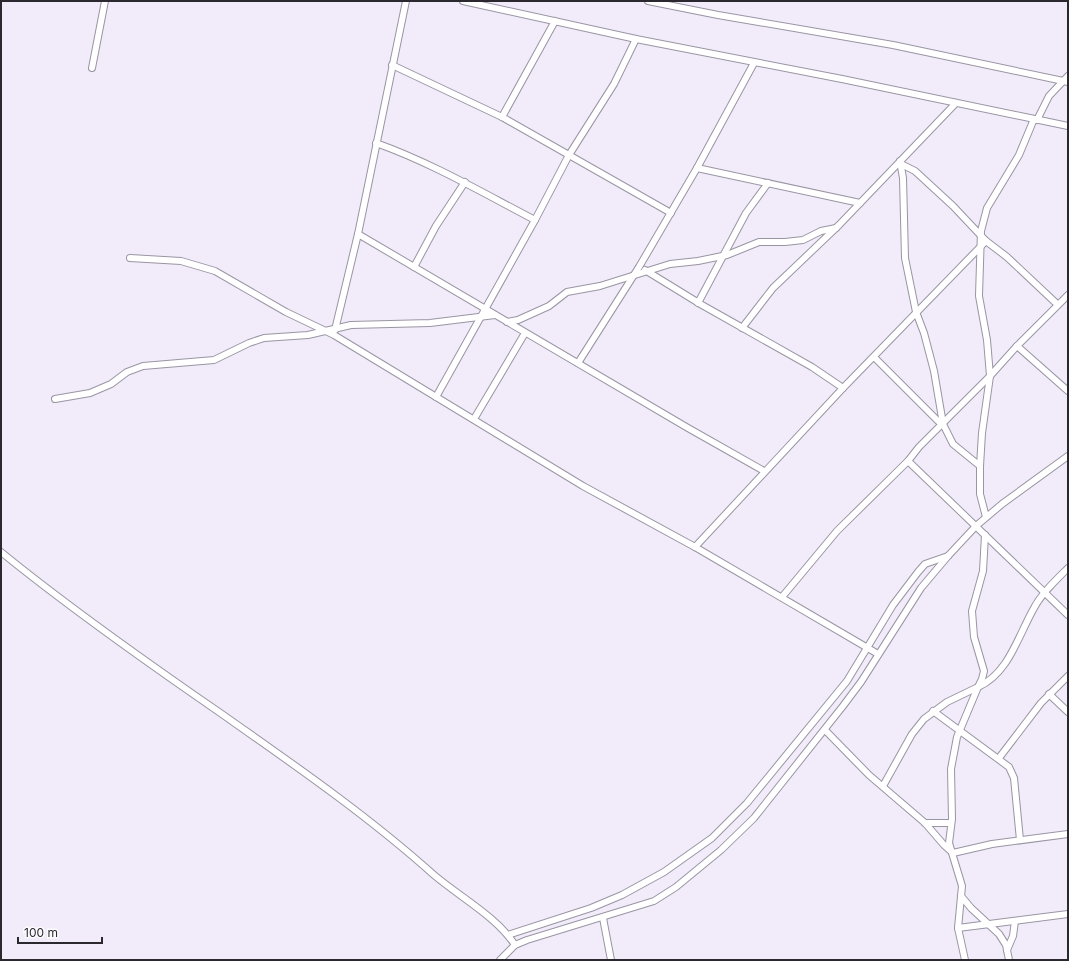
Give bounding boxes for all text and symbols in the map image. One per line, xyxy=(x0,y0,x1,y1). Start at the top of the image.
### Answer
scale bar xyxy=(18,919,102,945)
text: 100 m xyxy=(24,925,58,940)

